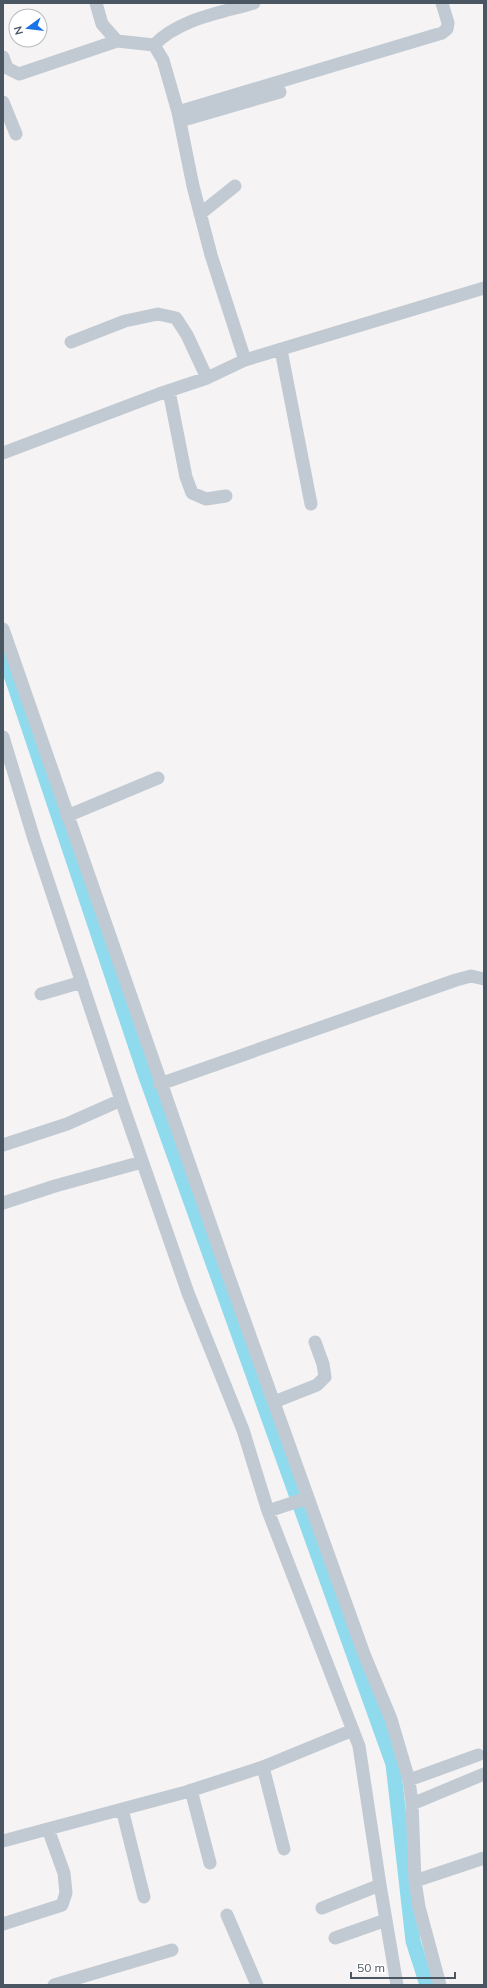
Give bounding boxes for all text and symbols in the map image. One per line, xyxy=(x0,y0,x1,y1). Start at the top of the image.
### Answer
north arrow xyxy=(8,8,48,48)
text: N xyxy=(11,25,26,36)
scale bar xyxy=(351,1954,455,1980)
text: 50 m xyxy=(357,1960,385,1975)

